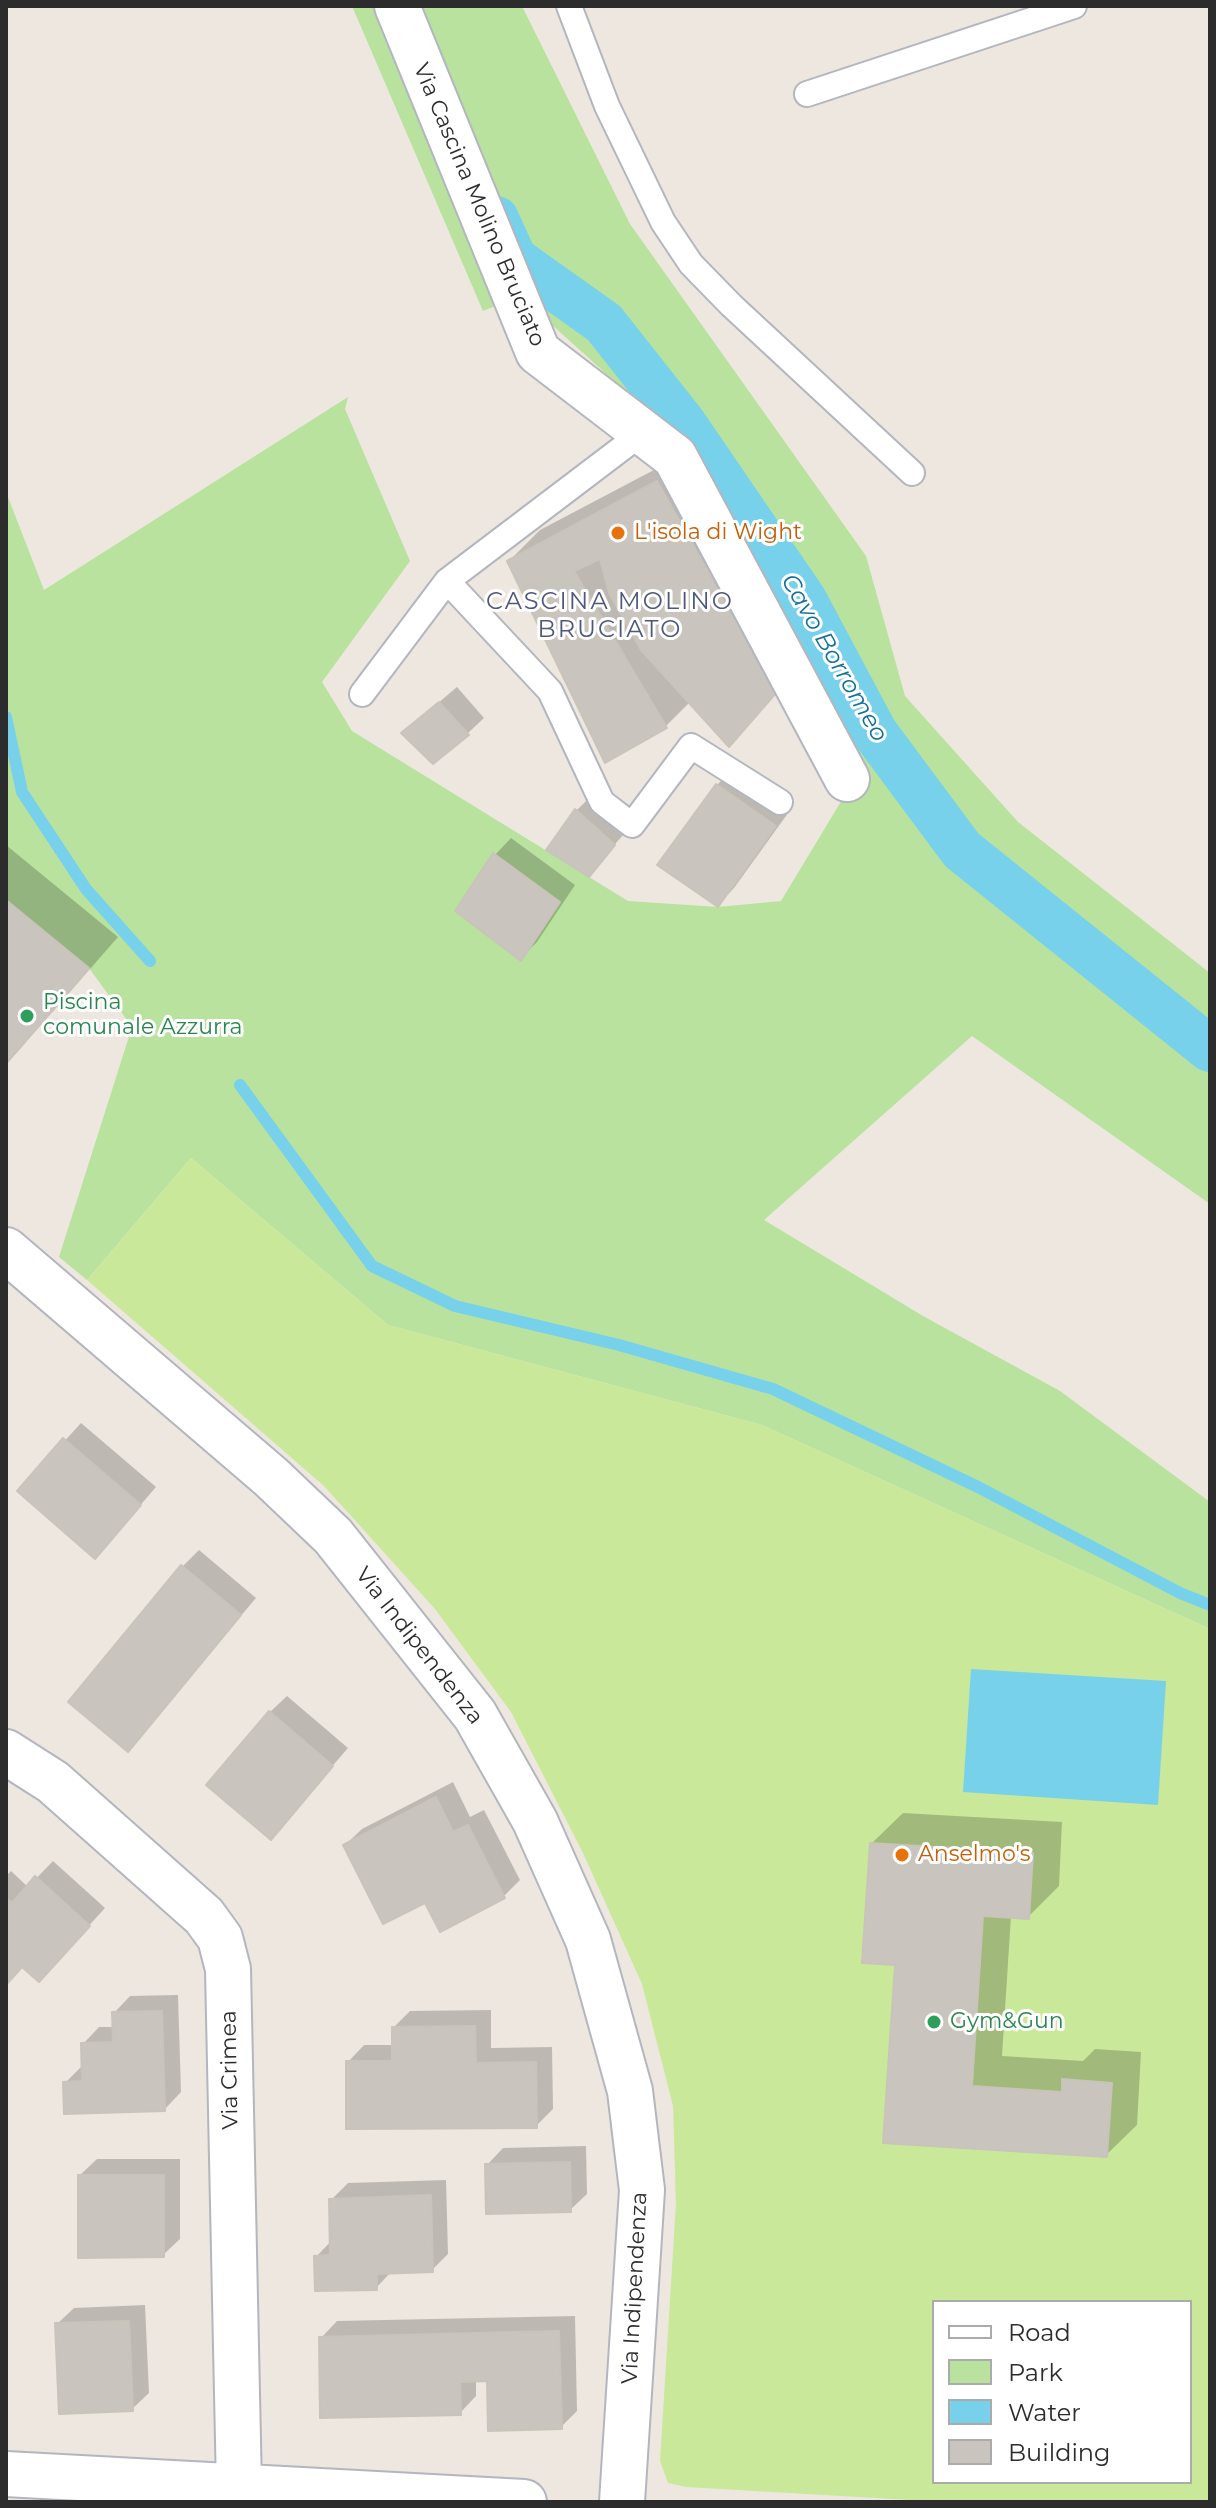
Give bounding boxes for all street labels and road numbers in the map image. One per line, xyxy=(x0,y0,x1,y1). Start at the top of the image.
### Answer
street label: Via Cascina Molino Bruciato xyxy=(407,59,551,351)
street label: Via Indipendenza xyxy=(349,1562,489,1730)
street label: Via Crimea xyxy=(216,2010,244,2130)
street label: Via Indipendenza xyxy=(617,2191,653,2385)

